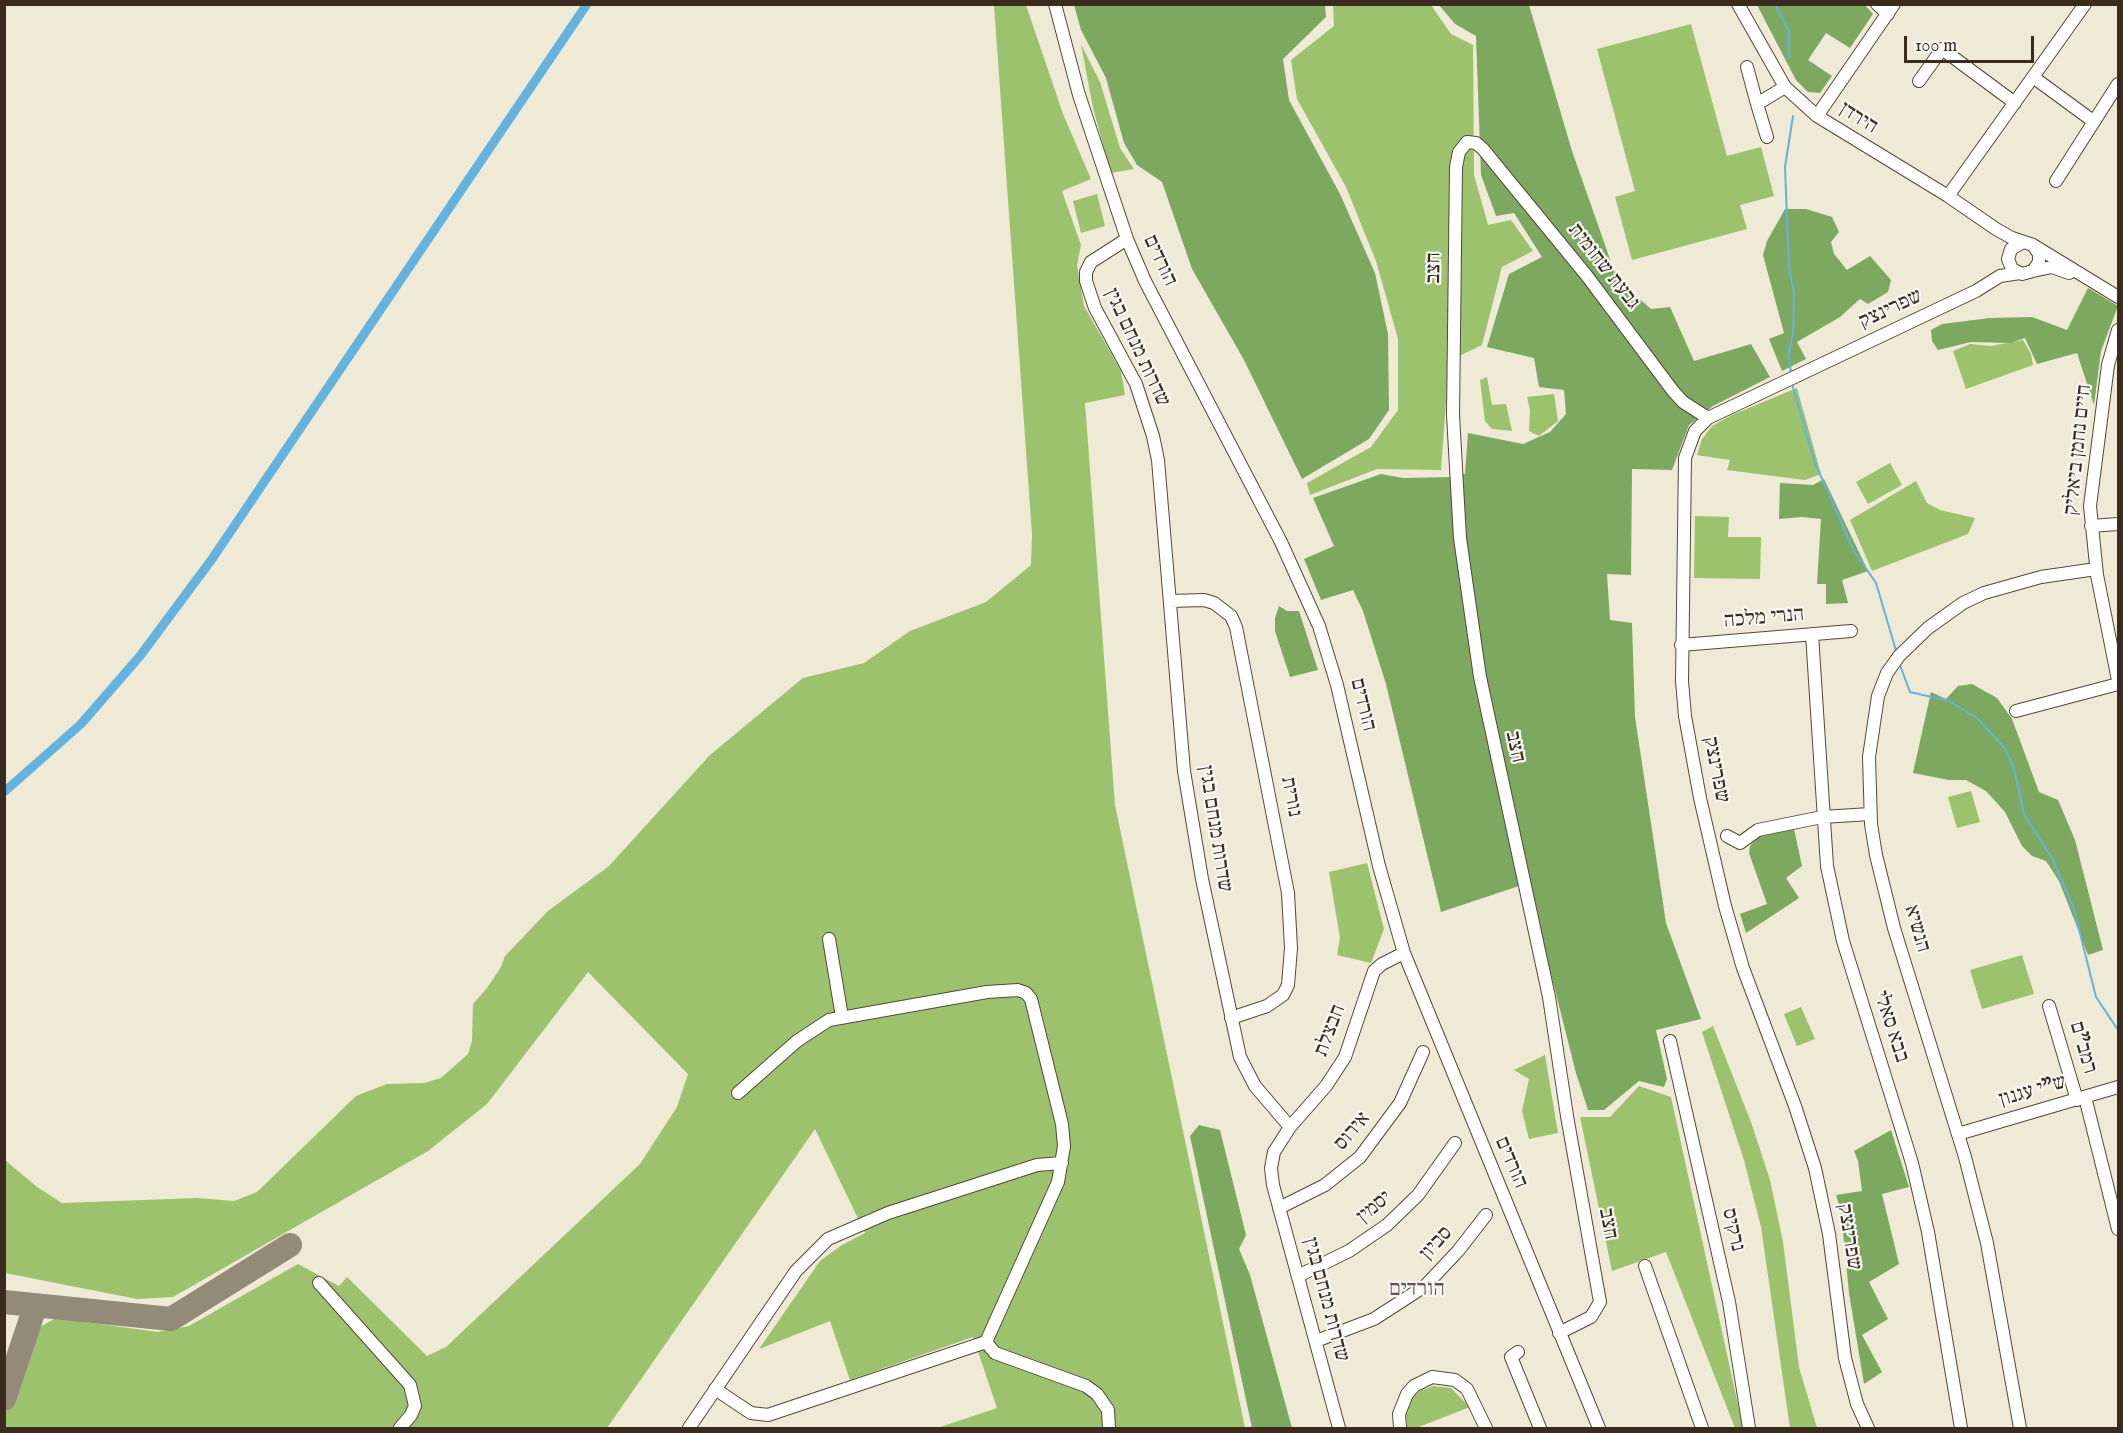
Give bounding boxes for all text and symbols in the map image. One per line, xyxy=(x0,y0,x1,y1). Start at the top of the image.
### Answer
scale bar xyxy=(1907,24,2038,62)
text: 100 m xyxy=(1915,35,1957,58)
street label: הירדן xyxy=(1834,98,1882,140)
street label: גבעת שחומית xyxy=(1562,219,1644,315)
street label: הורדים xyxy=(1136,231,1182,291)
street label: חצב xyxy=(1422,252,1448,284)
street label: שפרינצק xyxy=(1855,284,1927,336)
street label: שדרות מנחם בגין xyxy=(1098,285,1174,411)
street label: חיים נחמן ביאליק xyxy=(2060,383,2098,517)
street label: הנרי מלכה xyxy=(1723,603,1805,635)
street label: הורדים xyxy=(1343,676,1381,734)
street label: חצב xyxy=(1498,729,1530,765)
street label: שפרינצק xyxy=(1696,735,1734,805)
street label: שדרות מנחם בגין xyxy=(1192,764,1236,894)
street label: נורית xyxy=(1274,775,1306,819)
street label: הנשיא xyxy=(1897,903,1935,955)
street label: בבא סאלי xyxy=(1867,988,1913,1066)
street label: חבצלת xyxy=(1310,1002,1352,1060)
street label: רמב"ם xyxy=(2063,1019,2101,1077)
street label: ש"י עגנון xyxy=(1997,1070,2069,1114)
street label: אירוס xyxy=(1329,1108,1377,1156)
street label: הורדים xyxy=(1488,1133,1532,1193)
street label: יסמין xyxy=(1352,1186,1398,1230)
street label: שפרינצק xyxy=(1830,1202,1866,1272)
street label: חצב xyxy=(1592,1206,1622,1242)
street label: נרקיס xyxy=(1715,1206,1749,1254)
street label: סביון xyxy=(1415,1222,1459,1266)
street label: שדרות מנחם בגין xyxy=(1296,1235,1354,1365)
district label: הורדים xyxy=(1389,1277,1445,1303)

